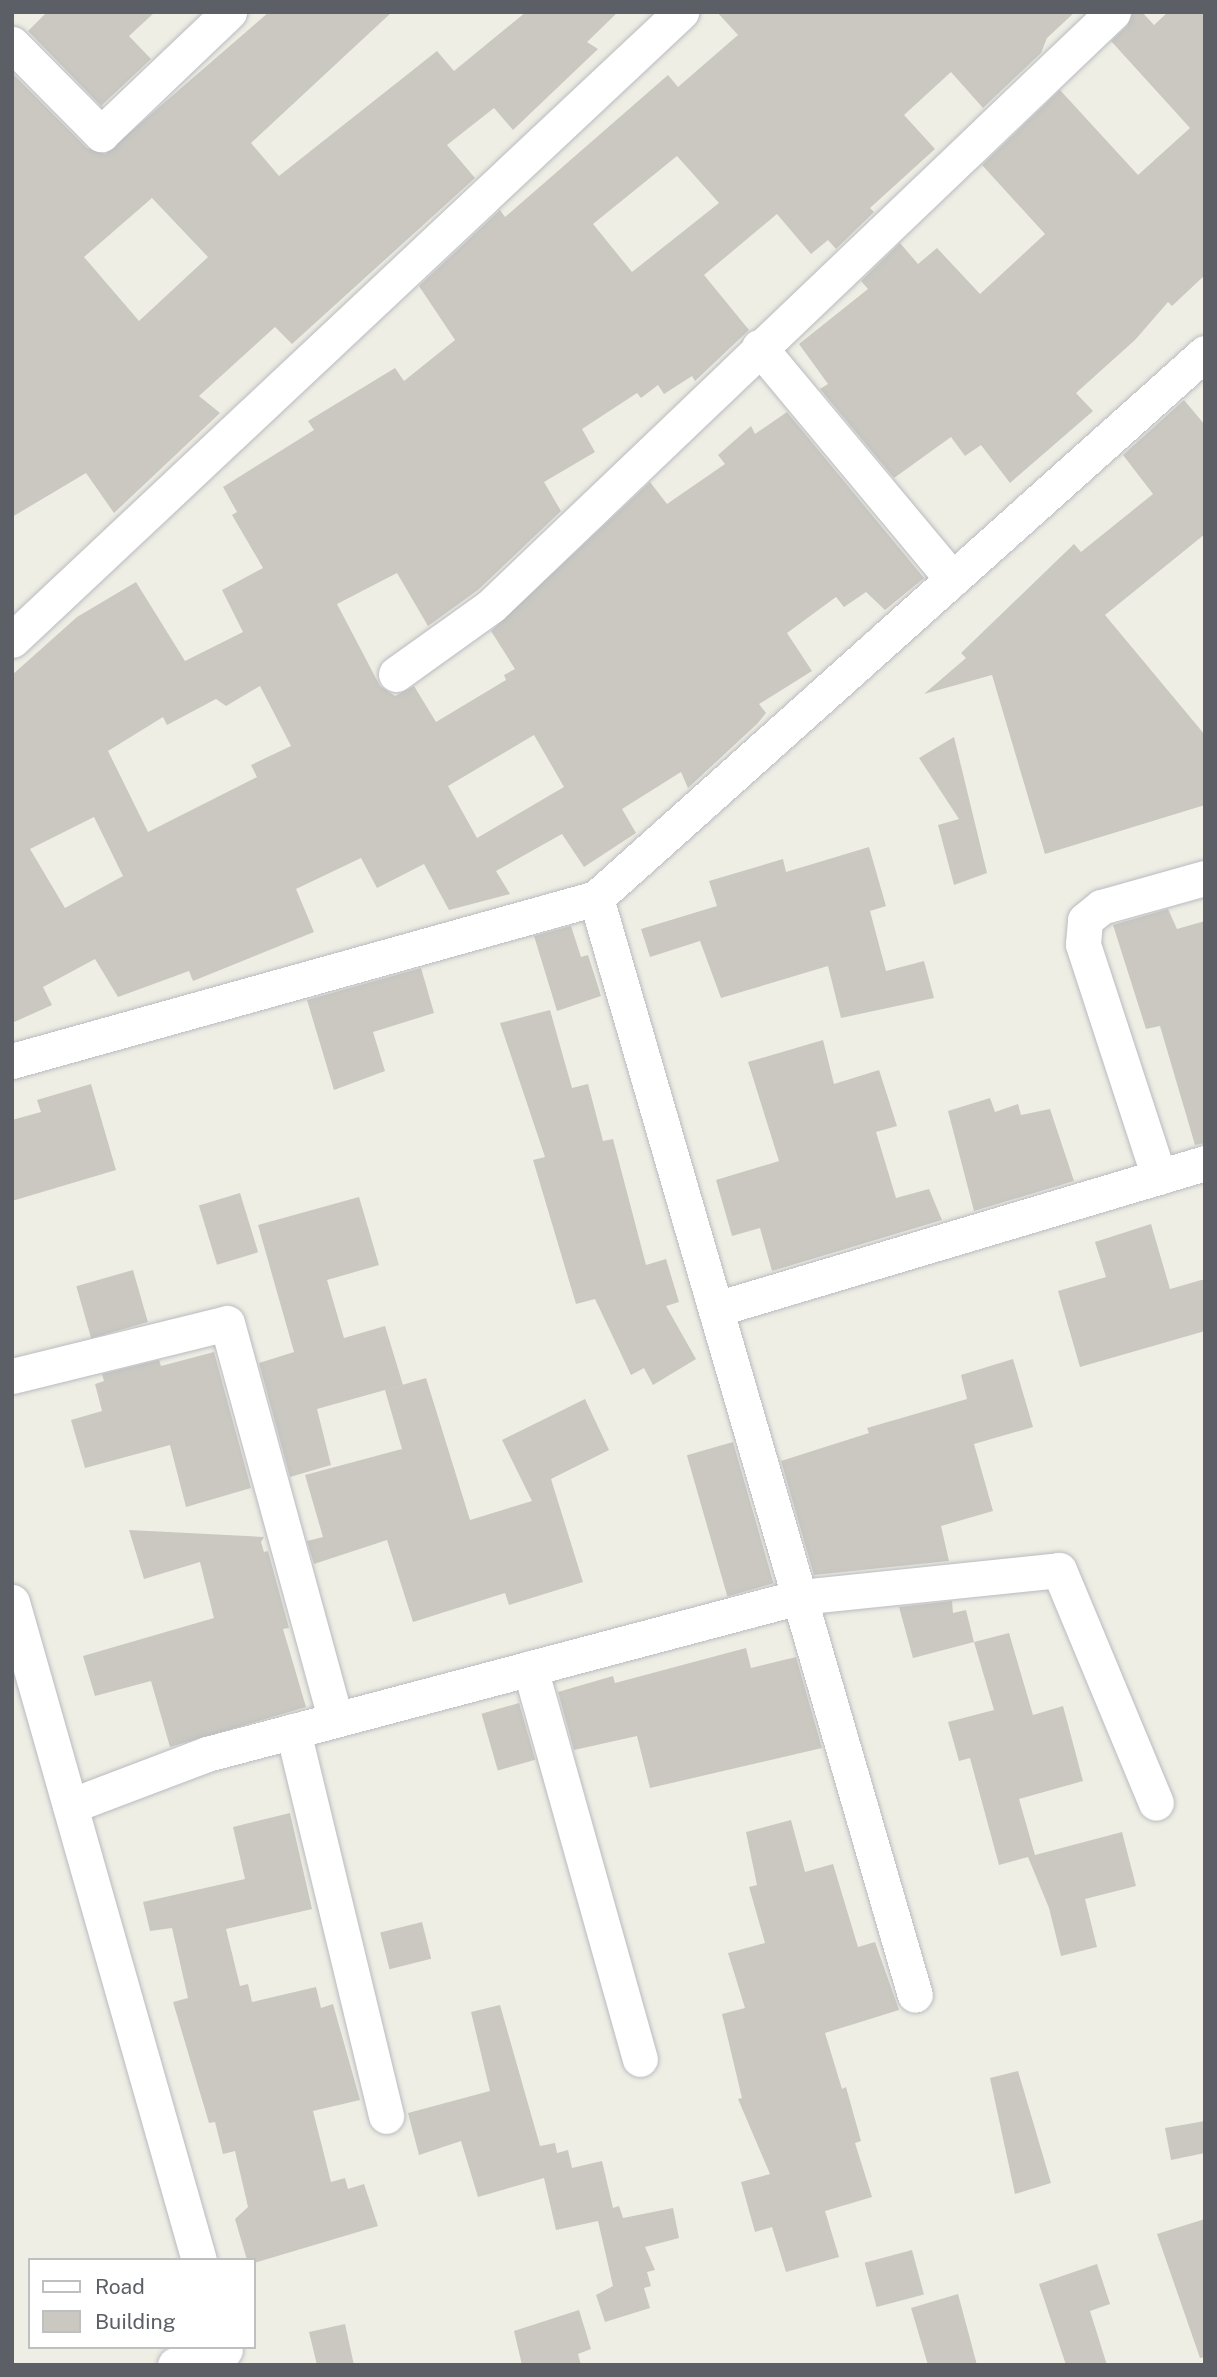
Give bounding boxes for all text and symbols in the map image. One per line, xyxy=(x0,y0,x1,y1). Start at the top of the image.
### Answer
legend xyxy=(28,2258,256,2349)
text: Road xyxy=(95,2274,145,2299)
text: Building xyxy=(95,2309,176,2334)

